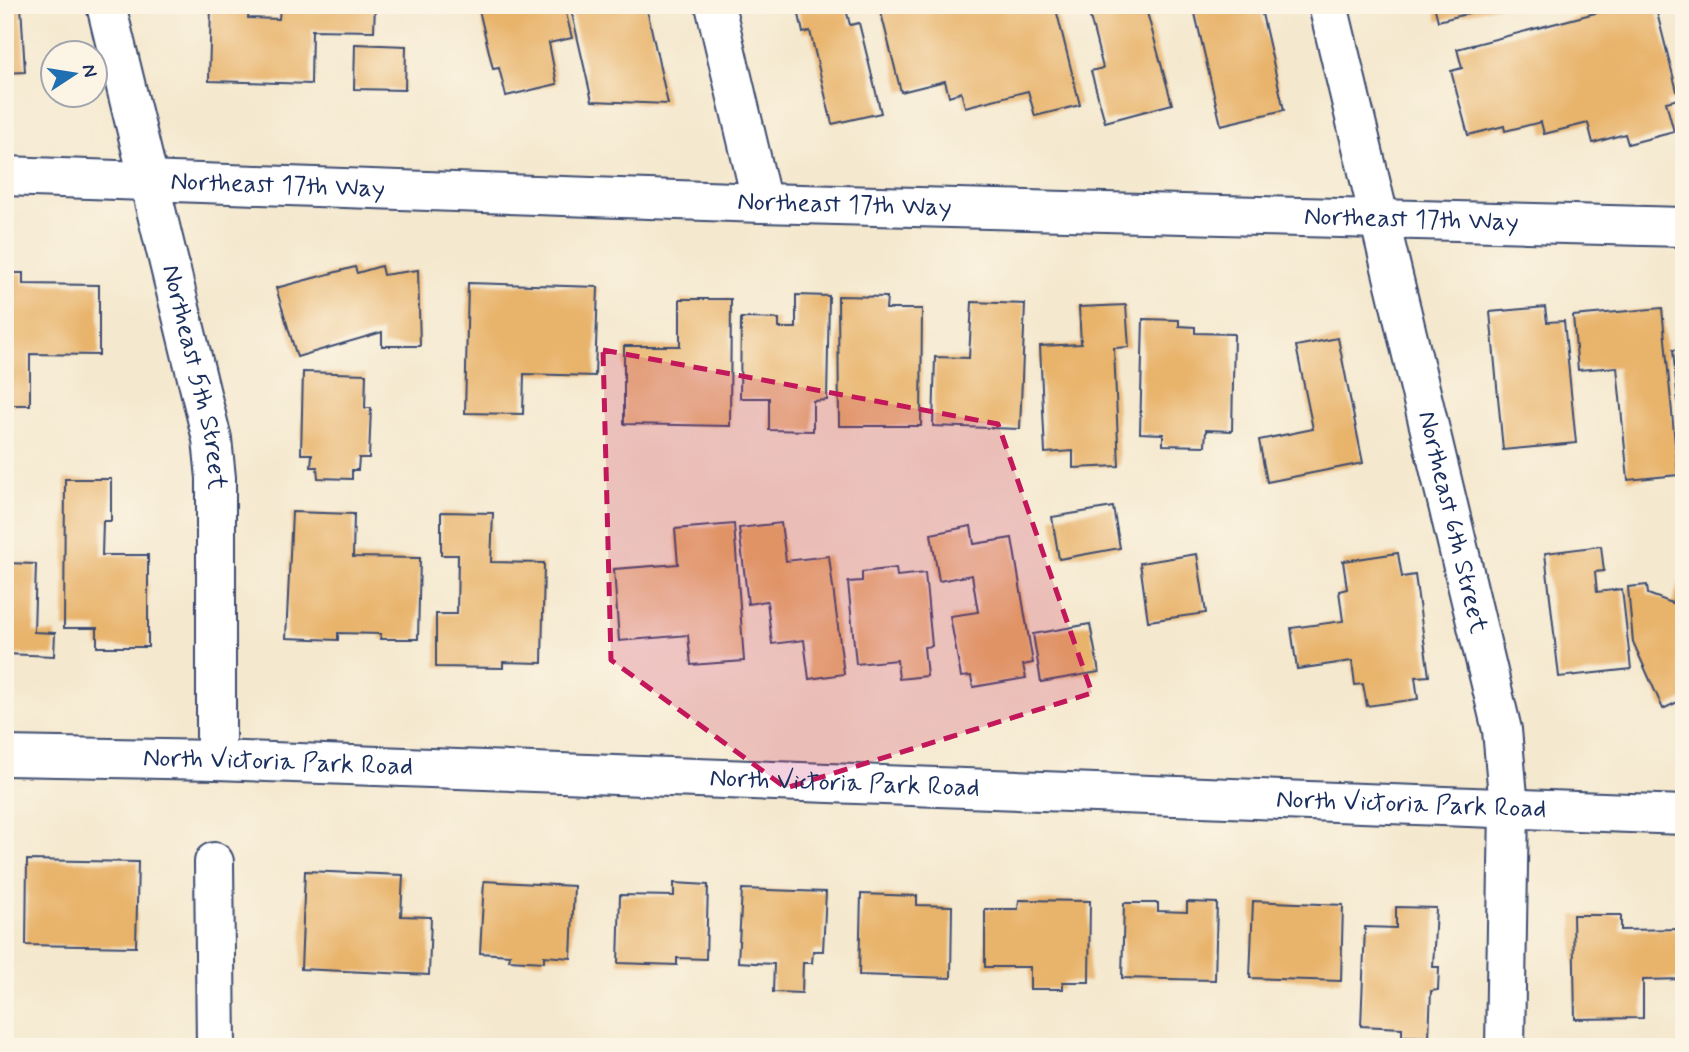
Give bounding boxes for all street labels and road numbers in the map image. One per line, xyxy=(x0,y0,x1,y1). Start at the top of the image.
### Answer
street label: Northeast 17th Way xyxy=(170,165,386,207)
street label: Northeast 17th Way xyxy=(737,185,952,225)
street label: Northeast 17th Way xyxy=(1304,200,1519,240)
street label: Northeast 5th Street xyxy=(153,261,233,490)
street label: Northeast 6th Street xyxy=(1409,408,1495,637)
street label: North Victoria Park Road xyxy=(142,742,414,784)
street label: North Victoria Park Road xyxy=(709,761,980,806)
street label: North Victoria Park Road xyxy=(1275,783,1547,827)

